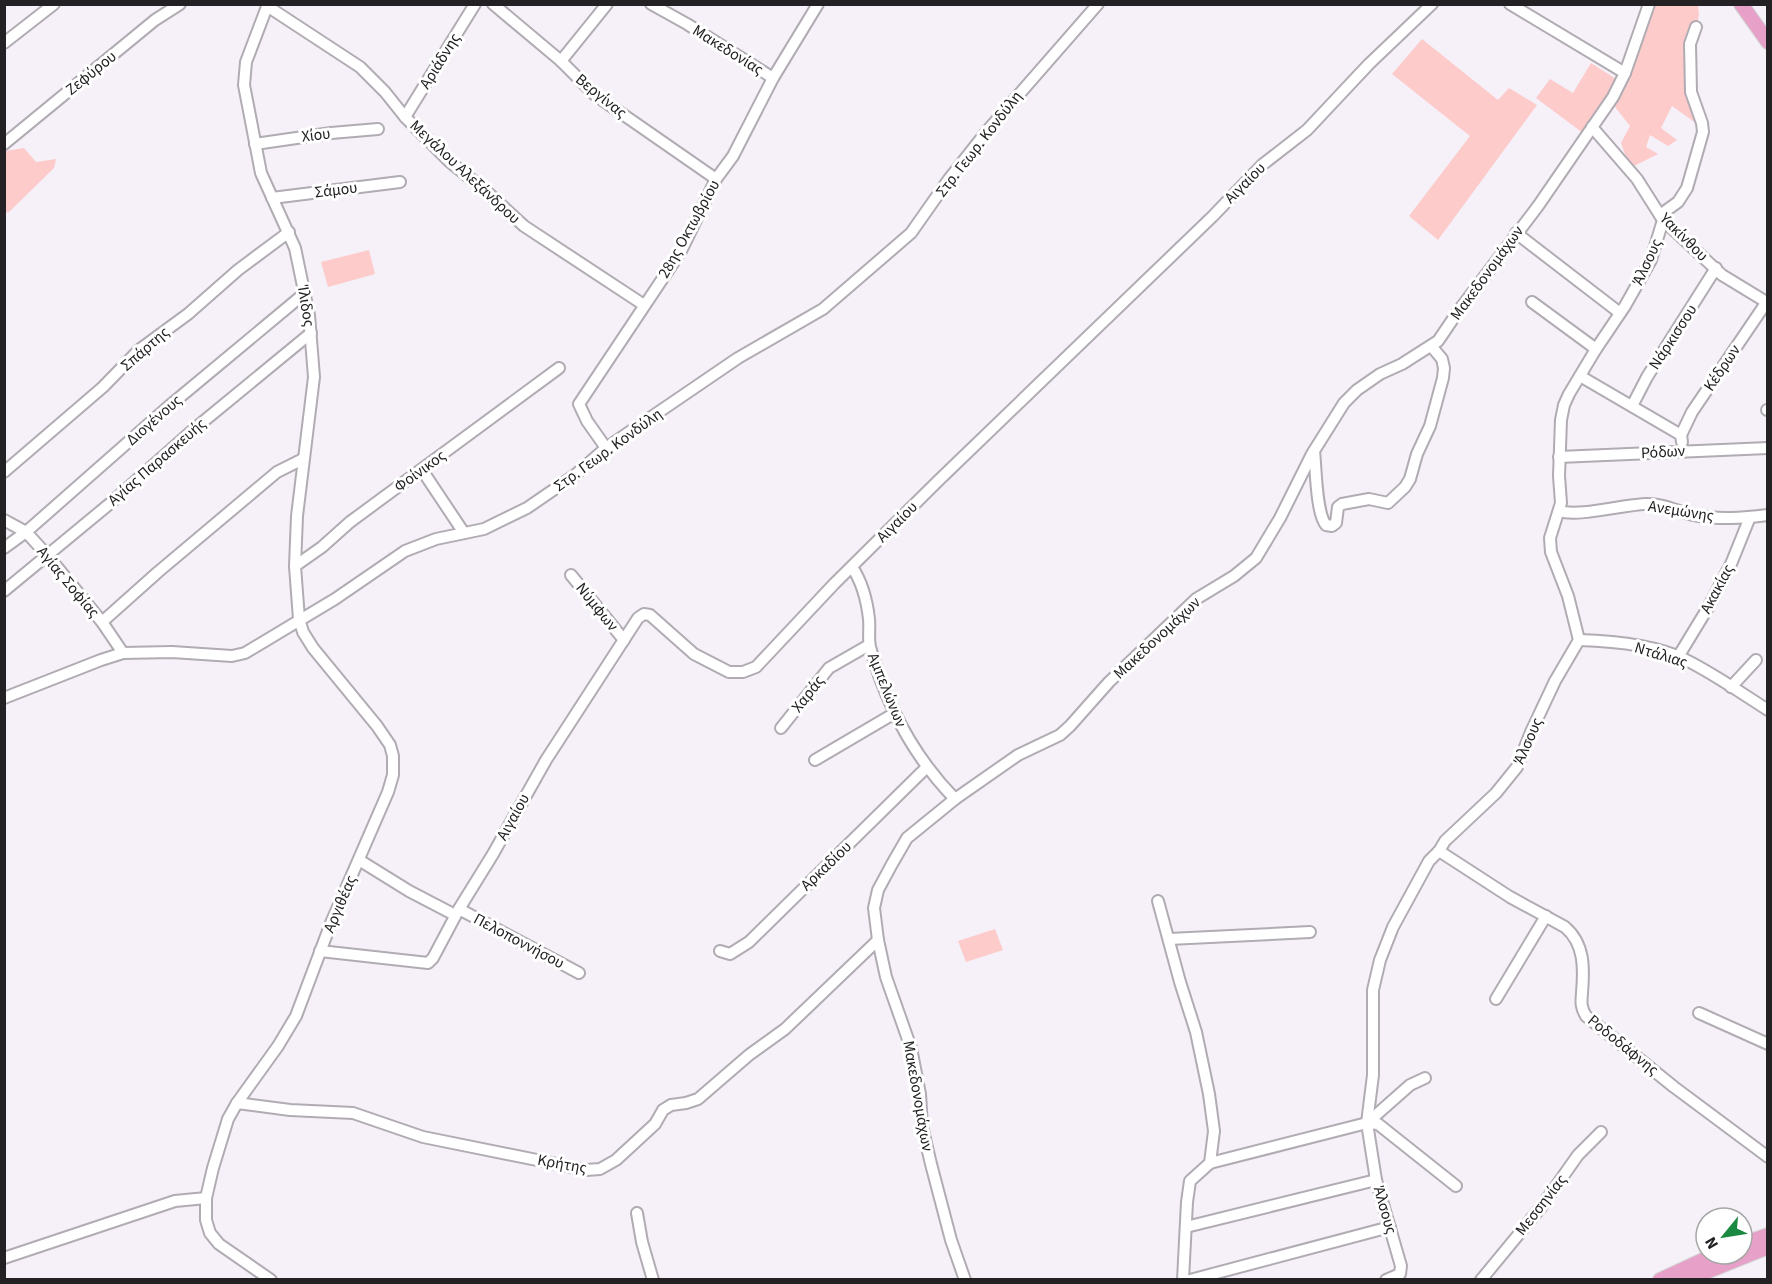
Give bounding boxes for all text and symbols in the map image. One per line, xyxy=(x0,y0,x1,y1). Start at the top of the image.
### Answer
street label: Μακεδονίας xyxy=(688,20,768,81)
street label: Αριάδνης xyxy=(414,29,466,93)
street label: Ζεφύρου xyxy=(61,46,121,100)
street label: Βεργίνας xyxy=(571,68,631,124)
street label: Στρ. Γεωρ. Κονδύλη xyxy=(931,86,1027,202)
street label: Μεγάλου Αλεξάνδρου xyxy=(405,115,525,229)
street label: Χίου xyxy=(300,122,332,148)
street label: Αιγαίου xyxy=(1219,157,1271,209)
street label: Σάμου xyxy=(313,176,359,204)
street label: 28ης Οκτωβρίου xyxy=(653,176,725,282)
street label: Υακίνθου xyxy=(1654,207,1713,266)
street label: Μακεδονομάχων xyxy=(1445,221,1529,325)
street label: Άλσους xyxy=(1627,235,1667,289)
street label: Ίλιδος xyxy=(292,283,320,328)
street label: Νάρκισσου xyxy=(1644,300,1702,374)
street label: Σπάρτης xyxy=(116,322,174,376)
street label: Κέδρων xyxy=(1698,340,1746,396)
street label: Διογένους xyxy=(121,389,187,450)
street label: Στρ. Γεωρ. Κονδύλη xyxy=(549,403,667,497)
street label: Αγίας Παρασκευής xyxy=(103,413,211,511)
street label: Ρόδων xyxy=(1640,440,1686,464)
street label: Φοίνικος xyxy=(390,445,450,497)
street label: Ανεμώνης xyxy=(1647,495,1715,527)
street label: Αιγαίου xyxy=(871,496,923,548)
street label: Αγίας Σοφίας xyxy=(32,542,105,623)
street label: Ακακίας xyxy=(1695,560,1739,618)
street label: Νύμφων xyxy=(571,578,624,636)
street label: Μακεδονομάχων xyxy=(1109,591,1206,684)
street label: Ντάλιας xyxy=(1632,637,1690,673)
street label: Αμπελώνων xyxy=(862,649,912,731)
street label: Χαράς xyxy=(786,671,830,717)
street label: Άλσους xyxy=(1508,714,1548,768)
street label: Αιγαίου xyxy=(491,790,535,844)
street label: Αρκαδίου xyxy=(796,836,856,896)
street label: Αργιθέας xyxy=(318,872,362,936)
street label: Πελοποννήσου xyxy=(470,908,568,974)
street label: Ροδοδάφνης xyxy=(1583,1010,1663,1081)
street label: Μακεδονομάχων xyxy=(897,1039,939,1153)
street label: Κρήτης xyxy=(536,1149,588,1179)
street label: Μεσσηνίας xyxy=(1510,1170,1572,1240)
street label: Άλσους xyxy=(1368,1183,1402,1237)
north arrow xyxy=(1694,1206,1754,1266)
text: N xyxy=(1700,1233,1724,1253)

